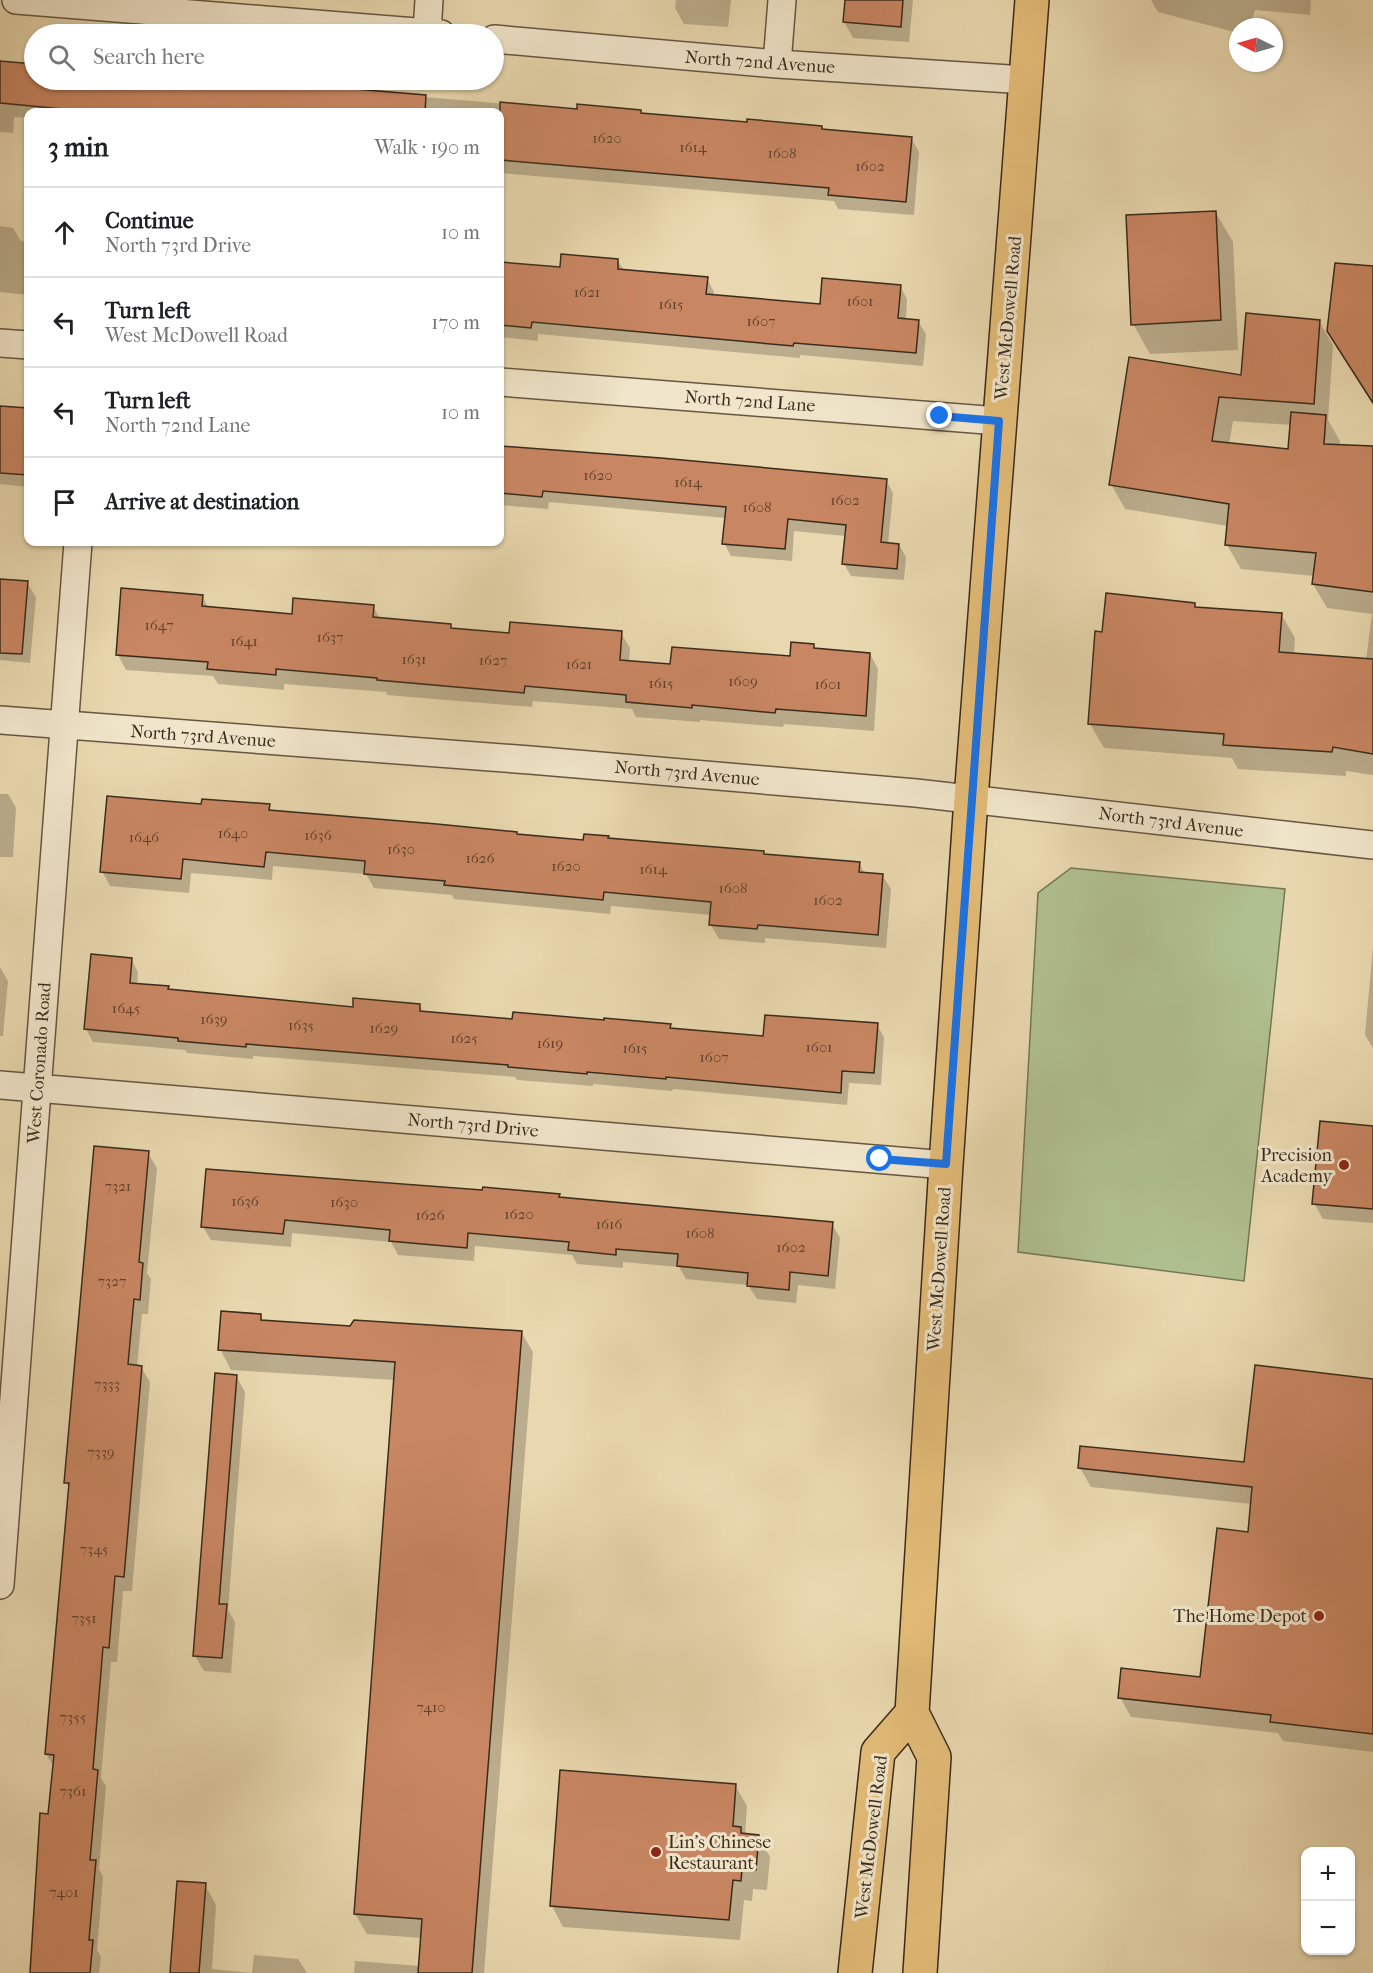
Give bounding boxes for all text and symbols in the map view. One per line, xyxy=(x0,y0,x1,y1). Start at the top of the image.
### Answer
north arrow xyxy=(1229,18,1283,72)
search box xyxy=(24,24,504,90)
icon: search xyxy=(45,41,78,74)
text: Search here xyxy=(93,44,205,70)
street label: North 72nd Avenue xyxy=(684,47,836,78)
house number: 1620 xyxy=(592,129,622,147)
text: 3 min xyxy=(48,132,109,163)
text: Walk · 190 m xyxy=(374,136,480,159)
house number: 1614 xyxy=(679,138,708,156)
house number: 1608 xyxy=(767,144,797,162)
house number: 1602 xyxy=(855,157,885,175)
text: Continue xyxy=(105,208,194,234)
icon: ahead xyxy=(48,216,81,249)
text: 10 m xyxy=(441,221,480,244)
text: North 73rd Drive xyxy=(105,234,251,257)
street label: West McDowell Road xyxy=(991,235,1026,402)
house number: 1621 xyxy=(574,283,600,301)
house number: 1601 xyxy=(847,292,873,310)
house number: 1615 xyxy=(658,295,684,313)
text: Turn left xyxy=(105,298,191,324)
icon: left xyxy=(48,306,81,339)
text: 170 m xyxy=(431,311,480,334)
house number: 1607 xyxy=(747,312,775,330)
text: West McDowell Road xyxy=(105,324,288,347)
street label: North 72nd Lane xyxy=(684,386,816,417)
text: Turn left xyxy=(105,388,191,414)
icon: left xyxy=(48,396,81,429)
text: 10 m xyxy=(441,401,480,424)
route end xyxy=(926,402,952,428)
text: North 72nd Lane xyxy=(105,414,250,437)
house number: 1620 xyxy=(583,466,613,484)
house number: 1614 xyxy=(674,473,703,491)
icon: arrive xyxy=(48,486,81,519)
text: Arrive at destination xyxy=(105,489,299,515)
house number: 1602 xyxy=(830,491,860,509)
house number: 1608 xyxy=(742,498,772,516)
house number: 1647 xyxy=(144,616,174,634)
house number: 1637 xyxy=(317,628,343,646)
house number: 1641 xyxy=(230,632,258,650)
house number: 1631 xyxy=(402,650,426,668)
house number: 1627 xyxy=(479,651,507,669)
house number: 1621 xyxy=(566,655,592,673)
house number: 1609 xyxy=(728,672,758,690)
house number: 1615 xyxy=(648,674,674,692)
house number: 1601 xyxy=(815,675,841,693)
street label: North 73rd Avenue xyxy=(130,721,276,752)
street label: North 73rd Avenue xyxy=(613,757,761,790)
street label: North 73rd Avenue xyxy=(1097,803,1245,842)
house number: 1640 xyxy=(218,824,248,842)
house number: 1636 xyxy=(304,826,333,844)
house number: 1646 xyxy=(129,828,160,846)
house number: 1630 xyxy=(387,840,415,858)
house number: 1626 xyxy=(465,849,495,867)
house number: 1620 xyxy=(551,857,581,875)
house number: 1614 xyxy=(639,860,668,878)
house number: 1608 xyxy=(718,879,748,897)
house number: 1602 xyxy=(813,891,843,909)
street label: West Coronado Road xyxy=(23,981,56,1145)
house number: 1645 xyxy=(112,999,140,1017)
house number: 1639 xyxy=(200,1010,228,1028)
house number: 1635 xyxy=(288,1016,314,1034)
house number: 1629 xyxy=(370,1019,399,1037)
house number: 1625 xyxy=(450,1029,478,1047)
house number: 1619 xyxy=(537,1034,563,1052)
house number: 1601 xyxy=(806,1038,832,1056)
house number: 1615 xyxy=(622,1039,648,1057)
house number: 1607 xyxy=(700,1048,728,1066)
street label: North 73rd Drive xyxy=(406,1109,540,1142)
route start xyxy=(866,1145,892,1171)
place label: Precision Academy xyxy=(1260,1145,1333,1187)
marker: Precision Academy xyxy=(1337,1158,1351,1172)
house number: 7321 xyxy=(105,1177,131,1195)
street label: West McDowell Road xyxy=(923,1186,956,1353)
house number: 1636 xyxy=(231,1192,260,1210)
house number: 1630 xyxy=(330,1193,358,1211)
house number: 1620 xyxy=(504,1205,534,1223)
house number: 1626 xyxy=(415,1206,445,1224)
house number: 1616 xyxy=(596,1215,623,1233)
house number: 1608 xyxy=(685,1224,715,1242)
house number: 1602 xyxy=(776,1238,806,1256)
house number: 7327 xyxy=(98,1272,126,1290)
house number: 7333 xyxy=(94,1375,120,1393)
house number: 7339 xyxy=(87,1443,115,1461)
house number: 7345 xyxy=(80,1540,108,1558)
place label: The Home Depot xyxy=(1173,1606,1308,1627)
house number: 7351 xyxy=(71,1609,97,1627)
marker: The Home Depot xyxy=(1312,1609,1326,1623)
house number: 7410 xyxy=(416,1698,446,1716)
house number: 7355 xyxy=(60,1708,86,1726)
street label: West McDowell Road xyxy=(851,1754,892,1921)
house number: 7361 xyxy=(60,1782,86,1800)
place label: Lin's Chinese Restaurant xyxy=(668,1832,771,1874)
marker: Lin's Chinese Restaurant xyxy=(649,1845,663,1859)
map controls xyxy=(1301,1847,1355,1955)
button: + xyxy=(1301,1847,1355,1901)
house number: 7401 xyxy=(49,1883,79,1901)
button: − xyxy=(1301,1901,1355,1955)

